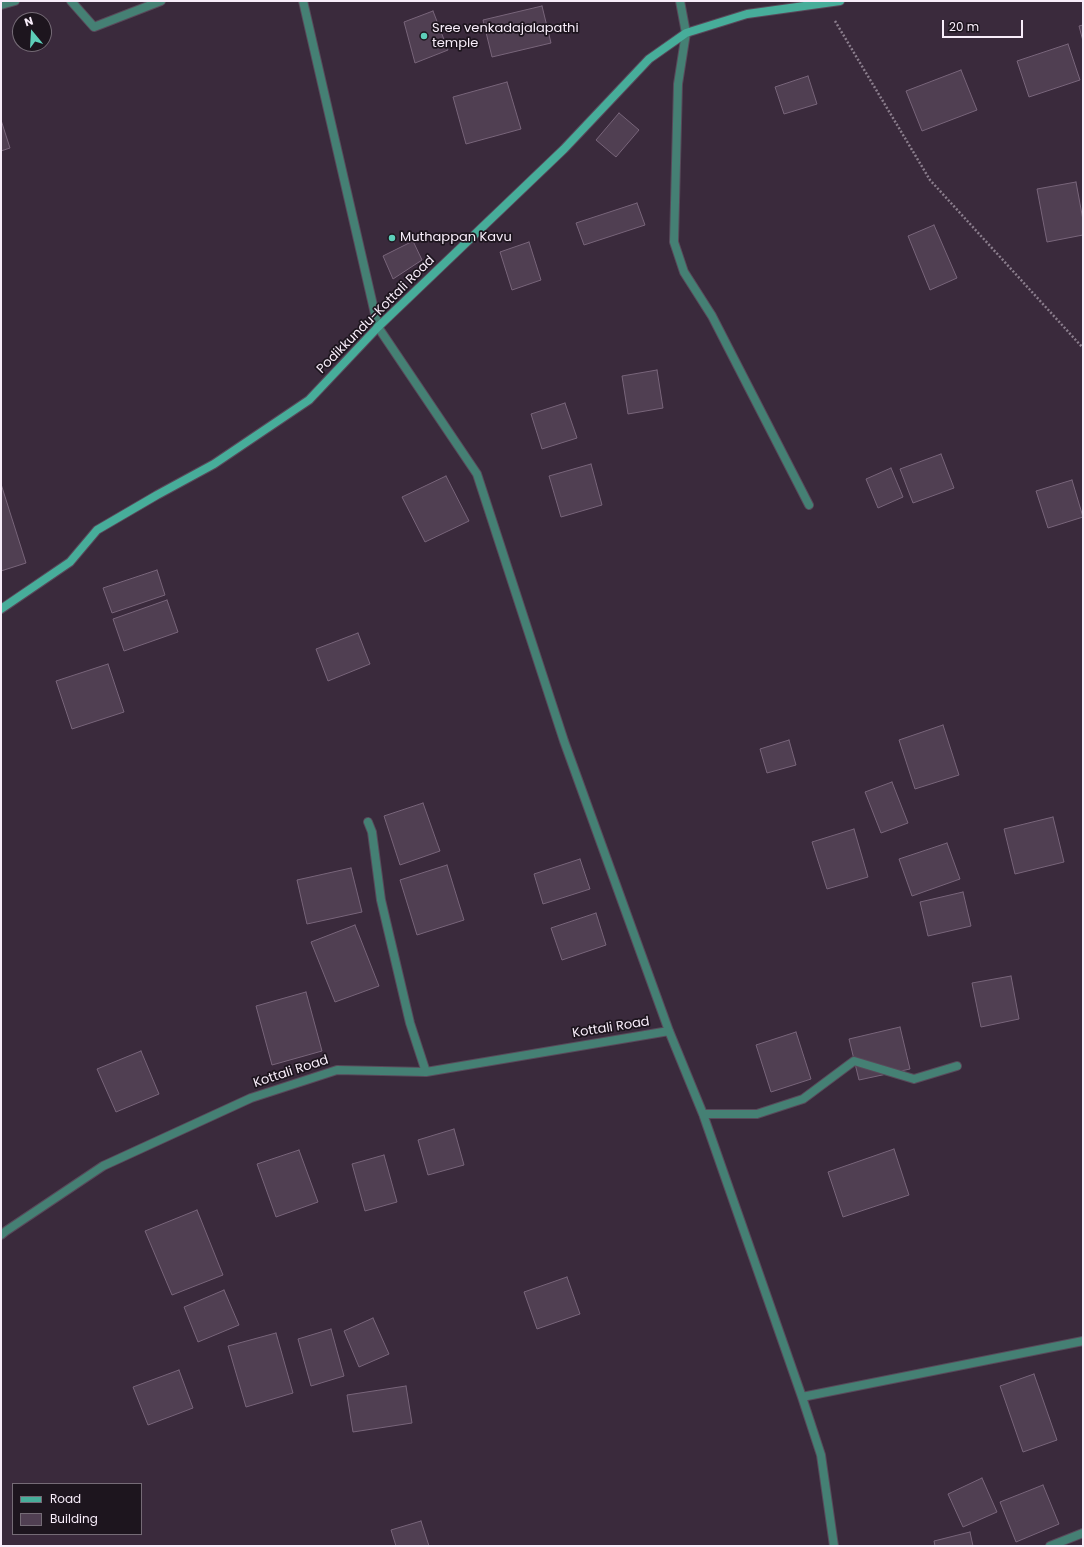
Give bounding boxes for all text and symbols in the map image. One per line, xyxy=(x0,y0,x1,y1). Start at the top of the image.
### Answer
north arrow xyxy=(12,12,52,52)
scale bar xyxy=(944,12,1025,38)
text: N xyxy=(22,13,35,30)
text: 20 m xyxy=(949,18,979,35)
place label: Sree venkadajalapathi temple xyxy=(432,21,579,52)
marker: Sree venkadajalapathi temple xyxy=(419,31,429,41)
place label: Muthappan Kavu xyxy=(400,230,512,246)
marker: Muthappan Kavu xyxy=(387,233,397,243)
street label: Podikkundu-Kottali Road xyxy=(314,253,438,377)
street label: Kottali Road xyxy=(571,1014,651,1042)
street label: Kottali Road xyxy=(251,1053,331,1091)
legend xyxy=(12,1483,142,1535)
text: Road xyxy=(50,1490,81,1507)
text: Building xyxy=(50,1510,98,1527)

